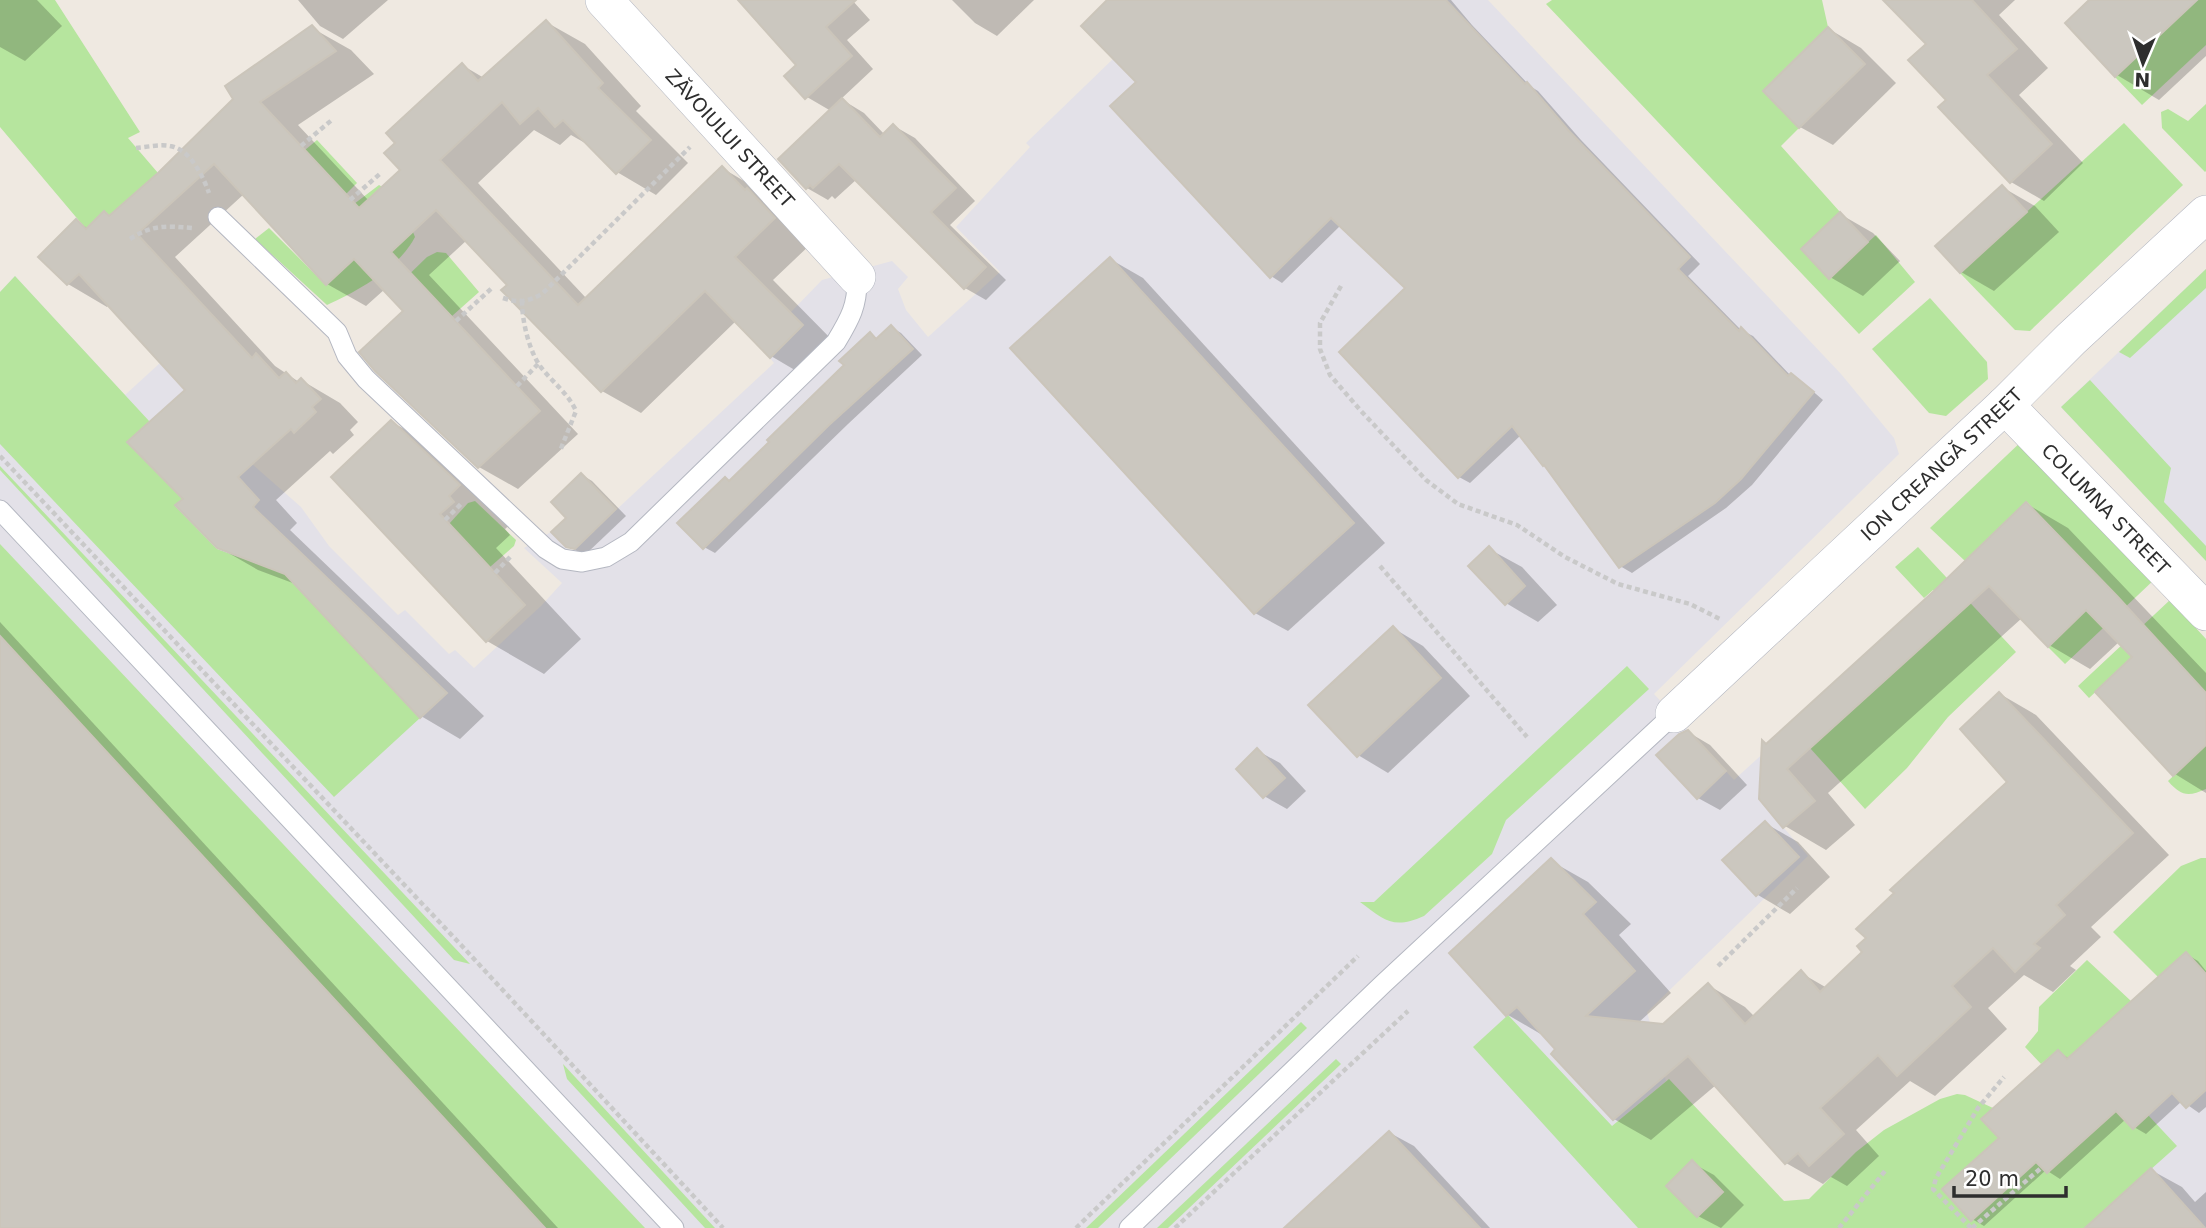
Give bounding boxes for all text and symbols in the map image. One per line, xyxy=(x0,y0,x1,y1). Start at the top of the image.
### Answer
north arrow xyxy=(2108,28,2178,98)
street label: ZĂVOIULUI STREET xyxy=(661,64,799,212)
text: N xyxy=(2134,69,2151,91)
street label: ION CREANGĂ STREET xyxy=(1856,383,2027,545)
street label: COLUMNA STREET xyxy=(2038,439,2175,579)
scale bar xyxy=(1954,1154,2066,1198)
text: 20 m xyxy=(1965,1167,2019,1191)

